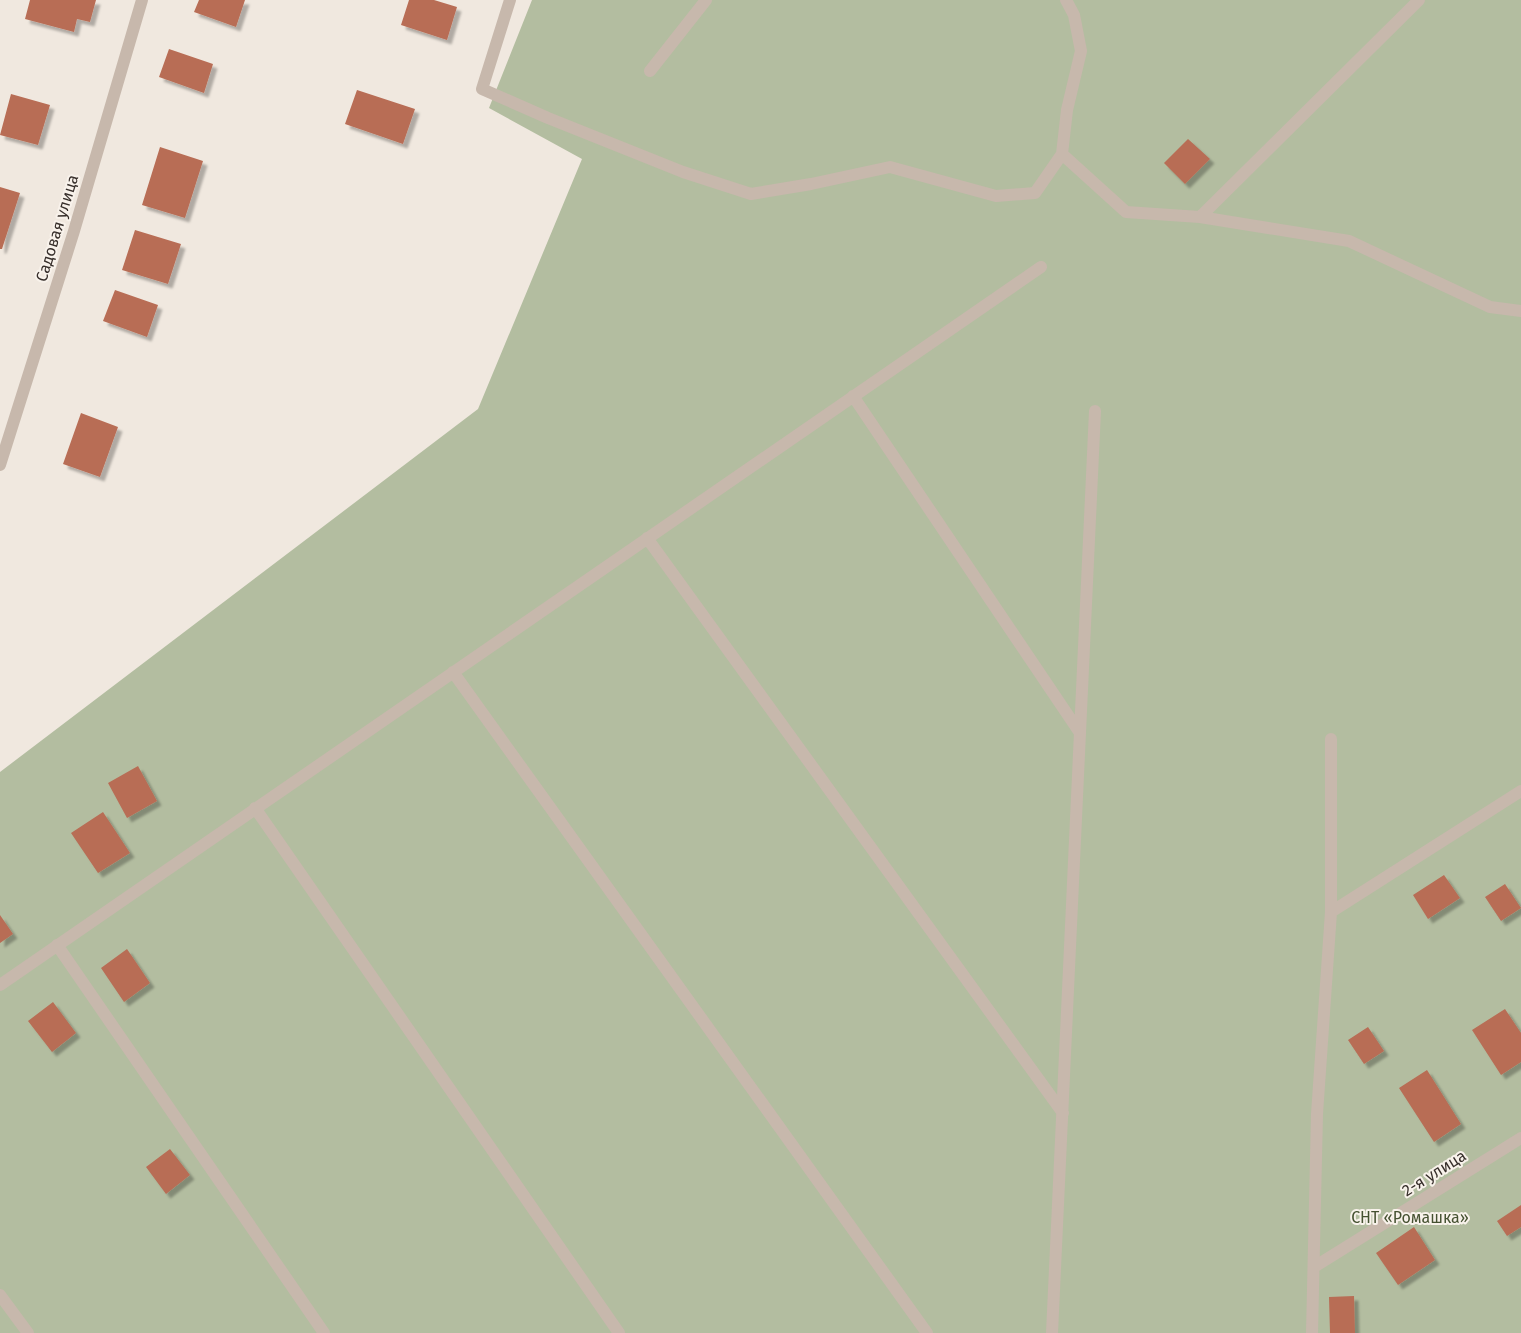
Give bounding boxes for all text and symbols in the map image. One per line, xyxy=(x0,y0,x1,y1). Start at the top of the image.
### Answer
street label: Садовая улица xyxy=(32,172,82,284)
street label: 2-я улица xyxy=(1399,1146,1469,1200)
park label: СНТ «Ромашка» xyxy=(1351,1208,1469,1227)

